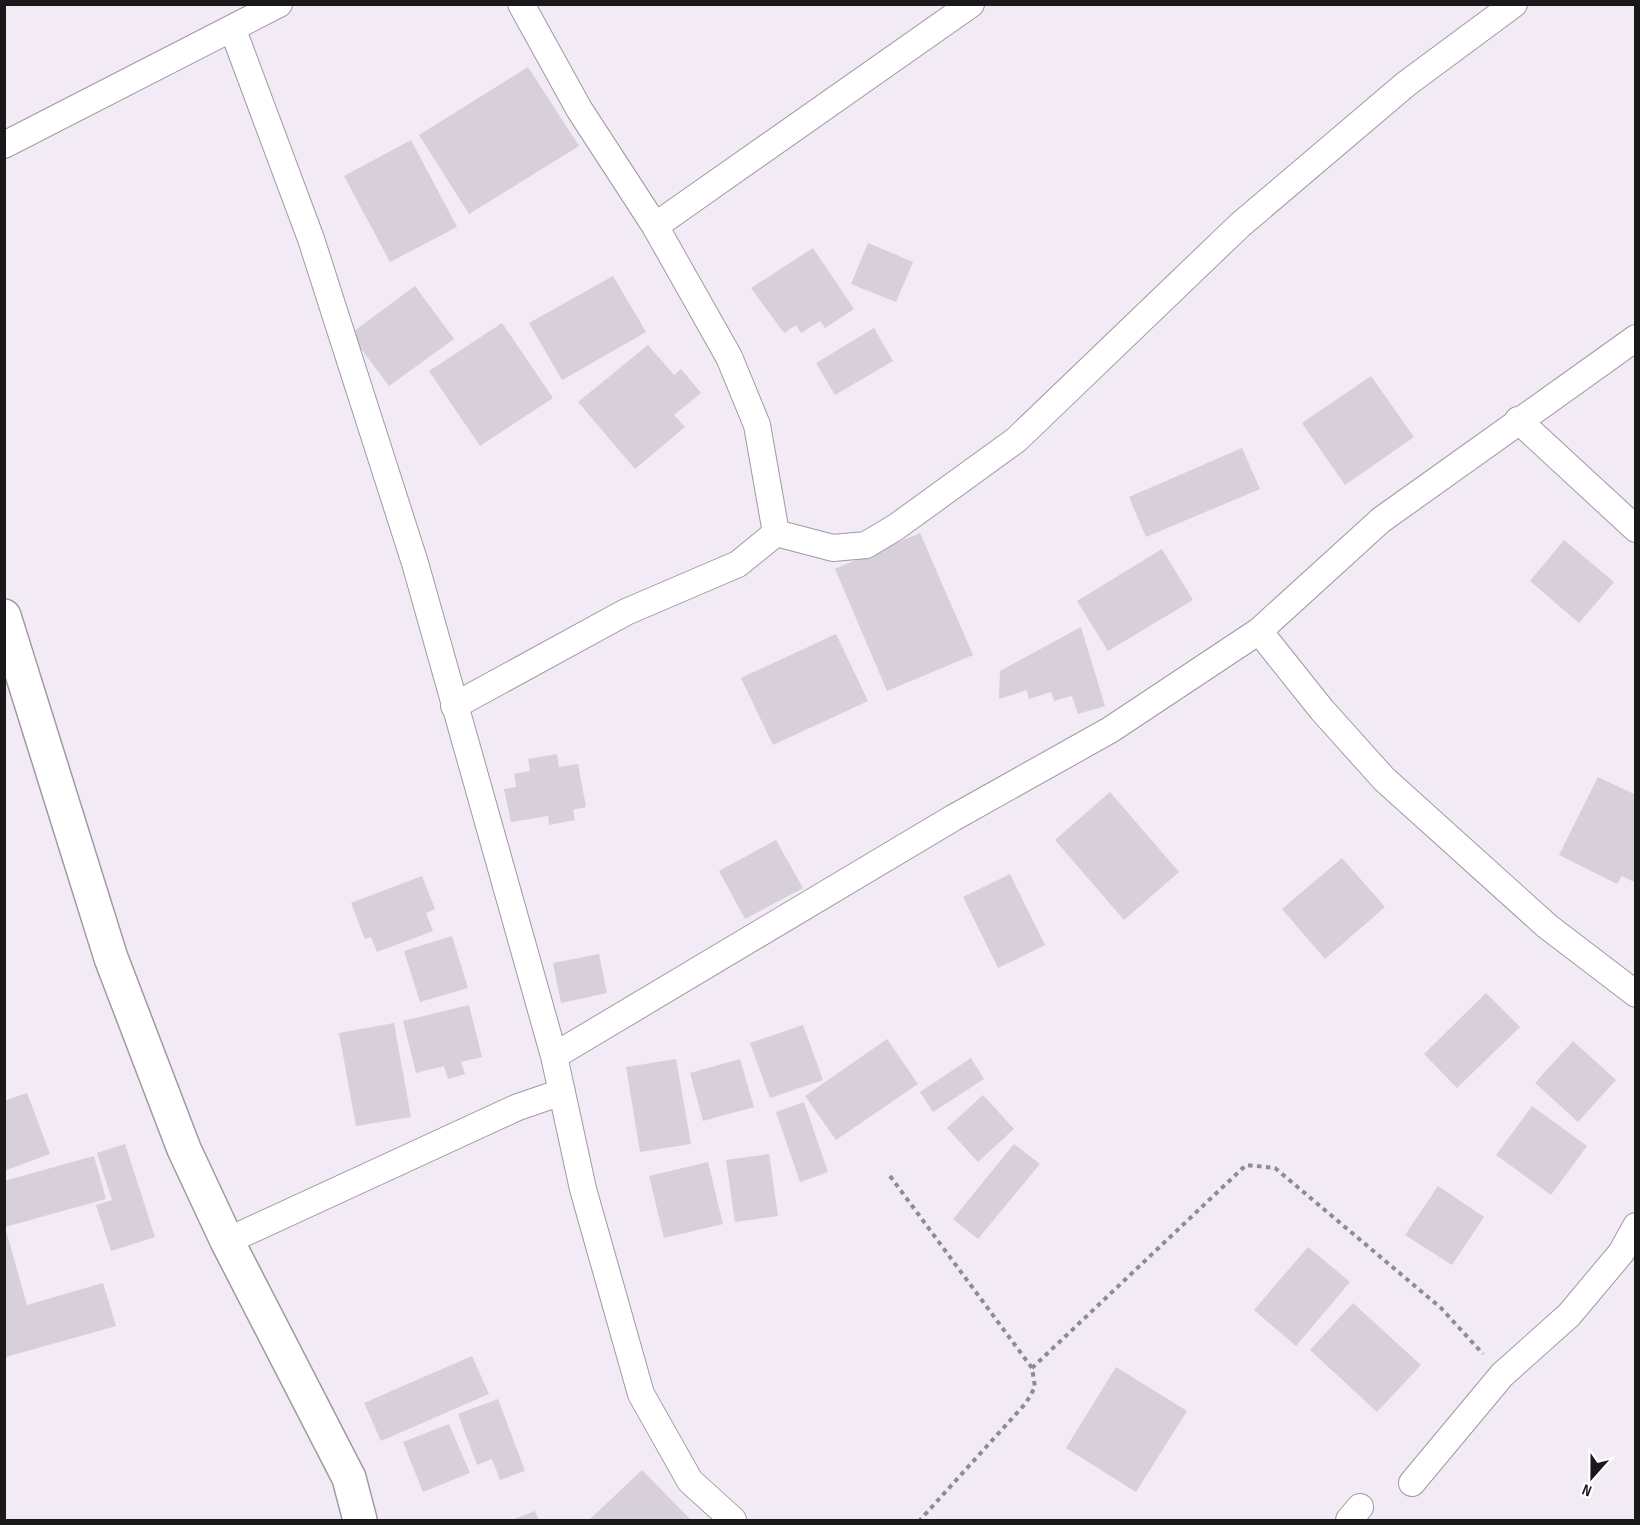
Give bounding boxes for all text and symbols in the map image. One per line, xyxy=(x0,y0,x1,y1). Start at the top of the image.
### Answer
north arrow xyxy=(1562,1447,1622,1507)
text: N xyxy=(1580,1479,1595,1500)

